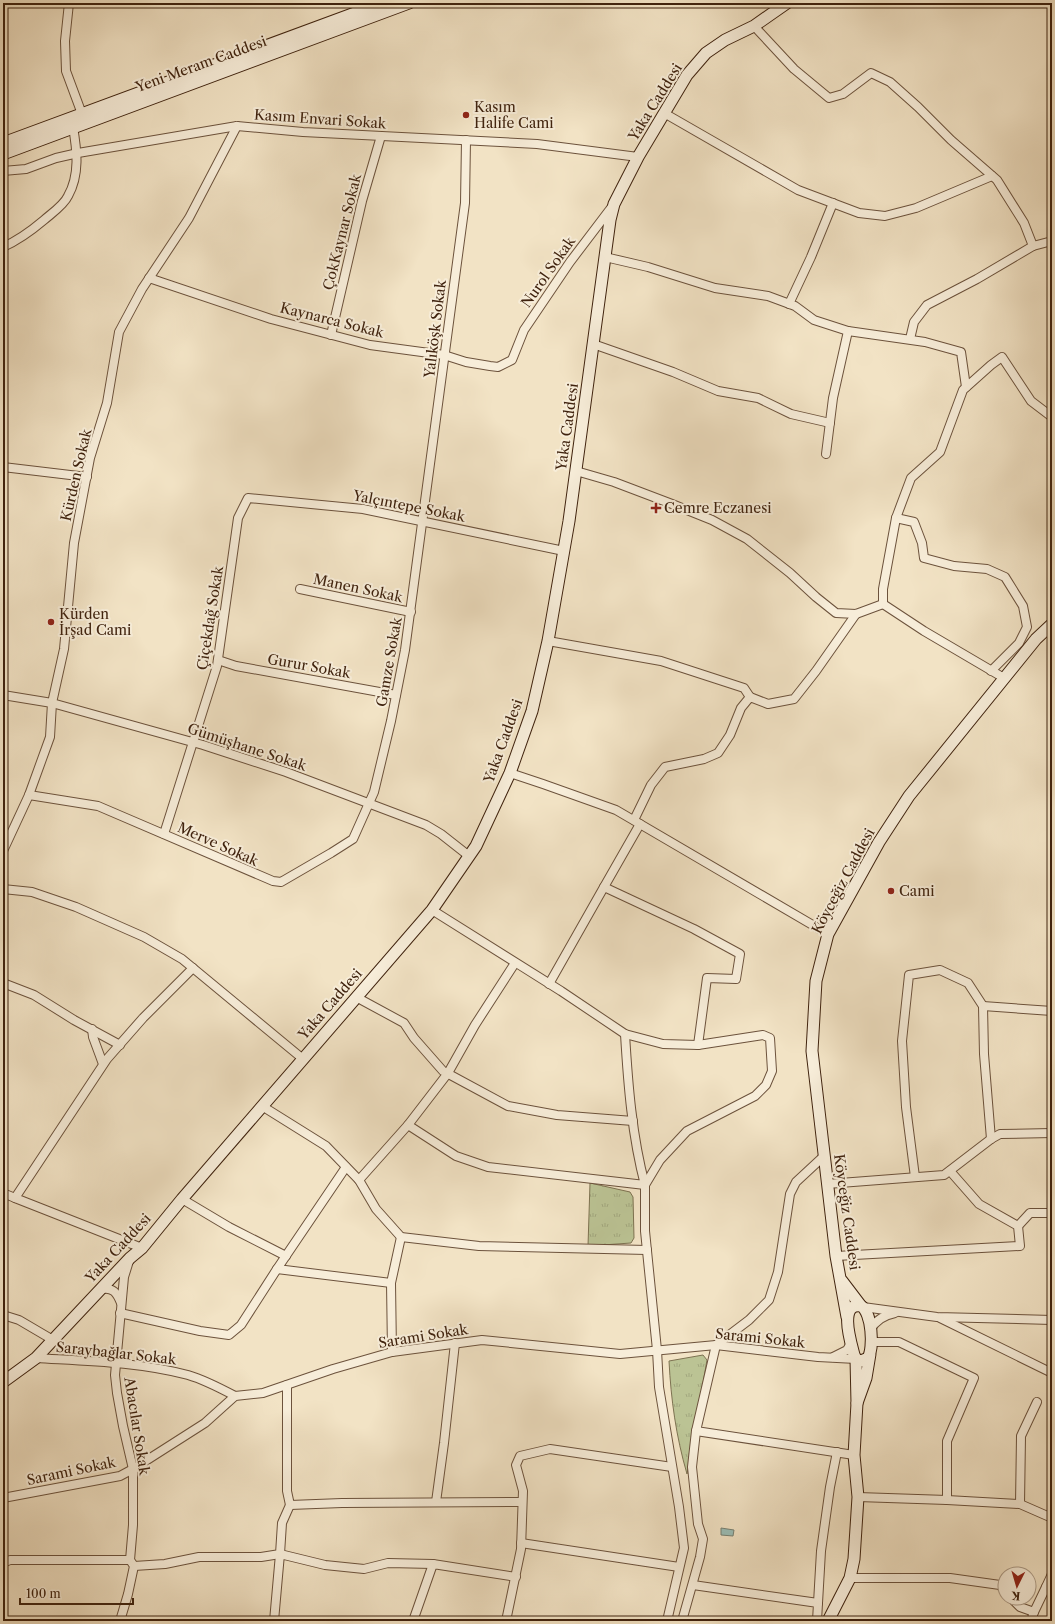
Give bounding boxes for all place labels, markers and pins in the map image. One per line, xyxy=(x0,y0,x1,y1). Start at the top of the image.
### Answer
place label: Kasım Halife Cami xyxy=(474,98,554,132)
marker: Kasım Halife Cami xyxy=(461,110,471,120)
place label: Cemre Eczanesi xyxy=(664,499,772,517)
marker: Cemre Eczanesi xyxy=(651,503,661,513)
place label: Kürden İrşad Cami xyxy=(59,605,131,639)
marker: Kürden İrşad Cami xyxy=(46,617,56,627)
place label: Cami xyxy=(899,882,934,900)
marker: Cami xyxy=(886,886,896,896)

